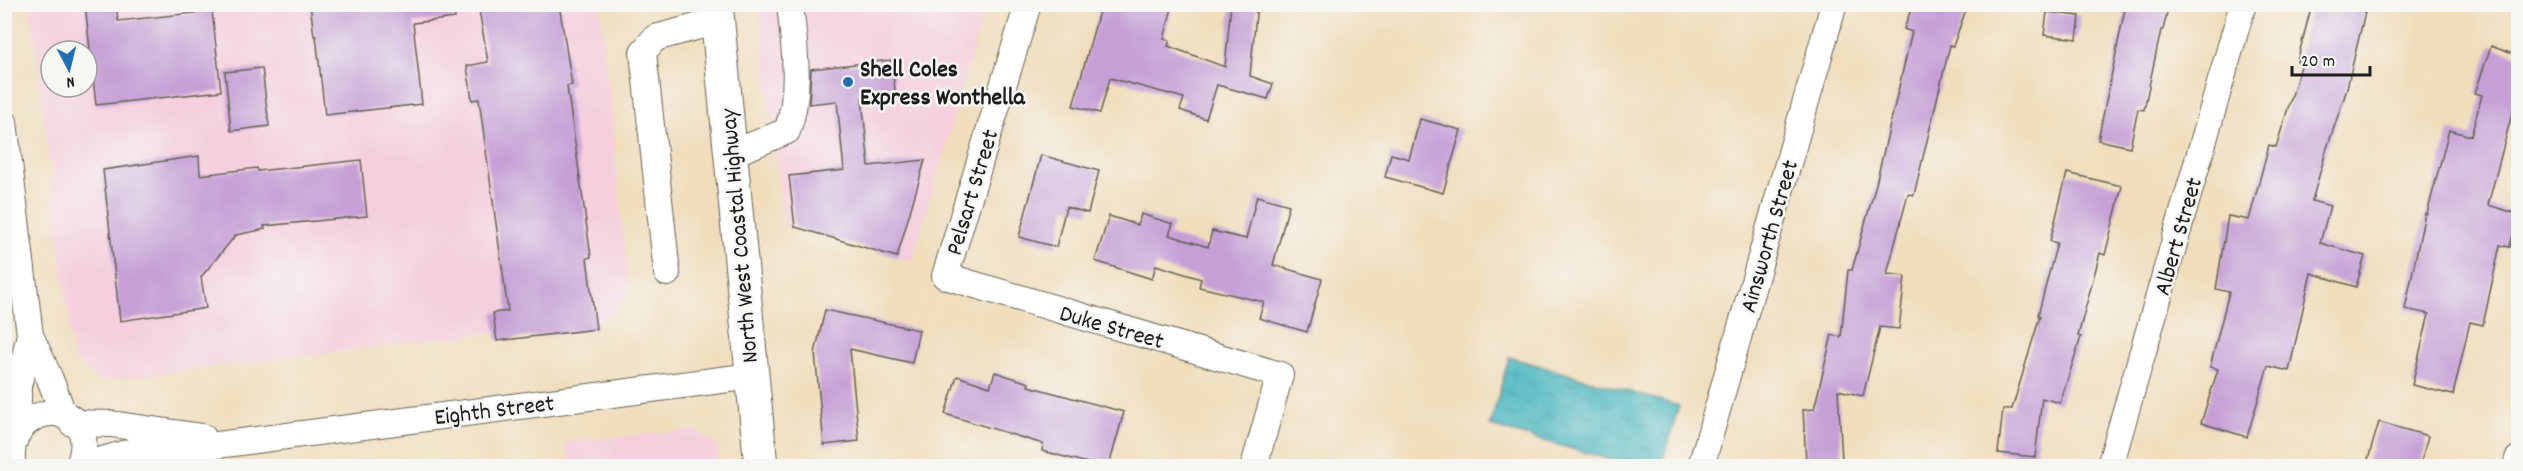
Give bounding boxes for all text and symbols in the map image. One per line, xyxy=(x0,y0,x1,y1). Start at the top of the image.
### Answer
north arrow xyxy=(39,39,99,99)
scale bar xyxy=(2292,39,2370,77)
text: 20 m xyxy=(2301,50,2335,75)
place label: Shell Coles Express Wonthella xyxy=(860,54,1025,116)
text: N xyxy=(65,70,76,93)
marker: Shell Coles Express Wonthella xyxy=(841,75,855,89)
street label: North West Coastal Highway xyxy=(713,106,769,364)
street label: Pelsart Street xyxy=(939,126,1009,260)
street label: Ainsworth Street xyxy=(1733,156,1809,317)
street label: Albert Street xyxy=(2147,174,2213,300)
street label: Duke Street xyxy=(1055,298,1167,360)
street label: Eighth Street xyxy=(433,388,556,436)

